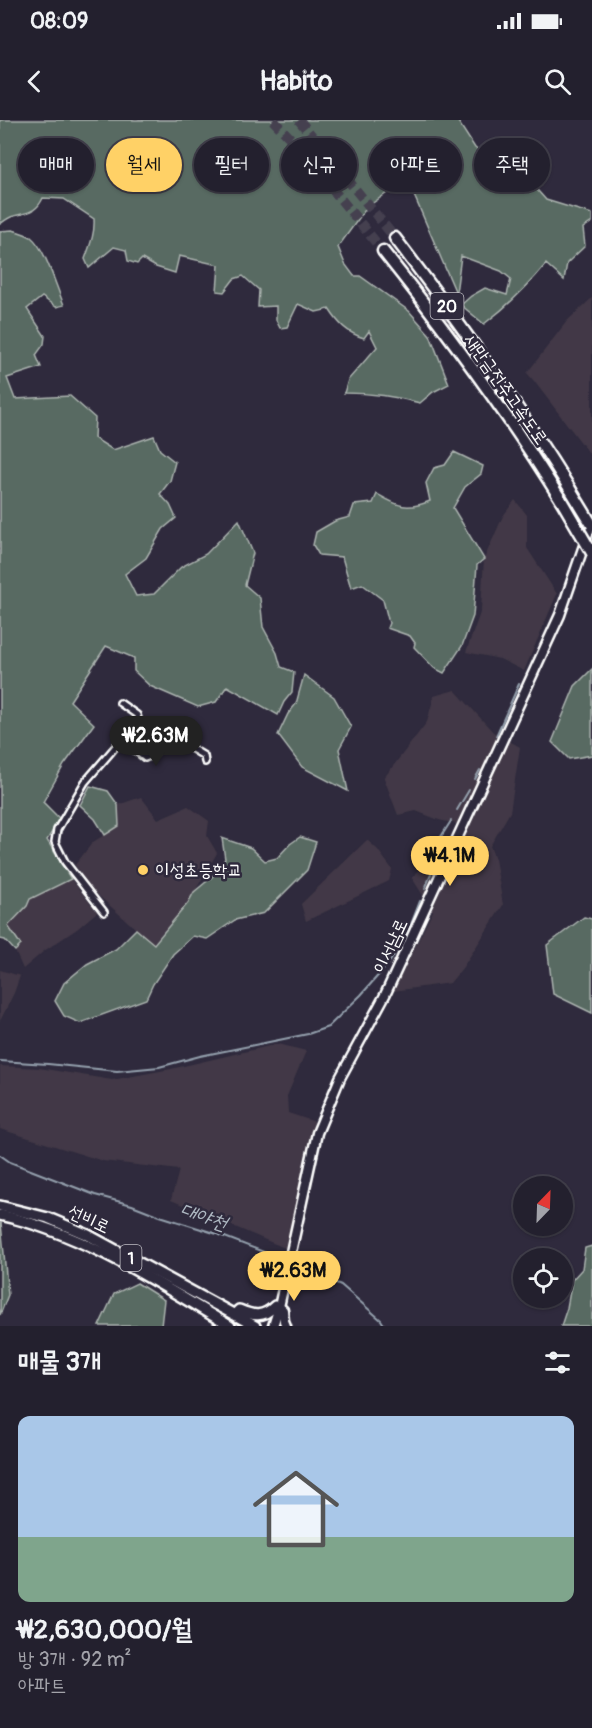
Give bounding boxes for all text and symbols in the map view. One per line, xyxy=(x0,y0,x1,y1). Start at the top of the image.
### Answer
text: 08:09 xyxy=(30,7,88,35)
icon: back xyxy=(18,65,51,98)
text: Habito xyxy=(259,65,333,98)
icon: search xyxy=(541,65,574,98)
chip: 매매 xyxy=(18,138,94,192)
chip: 월세 xyxy=(106,138,182,192)
chip: 필터 xyxy=(194,138,269,192)
chip: 신규 xyxy=(281,138,357,192)
chip: 아파트 xyxy=(369,138,462,192)
chip: 주택 xyxy=(474,138,550,192)
road number: 20 xyxy=(430,293,464,319)
street label: 새만금전주고속도로 xyxy=(459,329,552,449)
pin: ₩2.63M xyxy=(107,716,205,767)
text: ₩2.63M xyxy=(124,723,188,748)
pin: ₩4.1M xyxy=(408,836,492,887)
text: ₩4.1M xyxy=(425,843,475,868)
place label: 이성초등학교 xyxy=(155,859,242,882)
marker: 이성초등학교 xyxy=(136,863,150,877)
street label: 이서남로 xyxy=(368,915,413,977)
north arrow xyxy=(513,1176,573,1236)
map controls xyxy=(513,1176,573,1308)
water label: 대야천 xyxy=(177,1197,233,1237)
street label: 선비로 xyxy=(64,1200,113,1239)
road number: 1 xyxy=(120,1245,142,1271)
button: locate xyxy=(513,1248,573,1308)
pin: ₩2.63M xyxy=(245,1251,343,1302)
text: ₩2.63M xyxy=(262,1258,326,1283)
text: 매물 3개 xyxy=(18,1346,101,1378)
icon: filters xyxy=(541,1346,574,1379)
icon: home xyxy=(242,1455,350,1563)
text: ₩2,630,000/월 xyxy=(18,1614,192,1646)
text: 방 3개 · 92 m² xyxy=(18,1647,131,1672)
text: 아파트 xyxy=(18,1673,66,1698)

